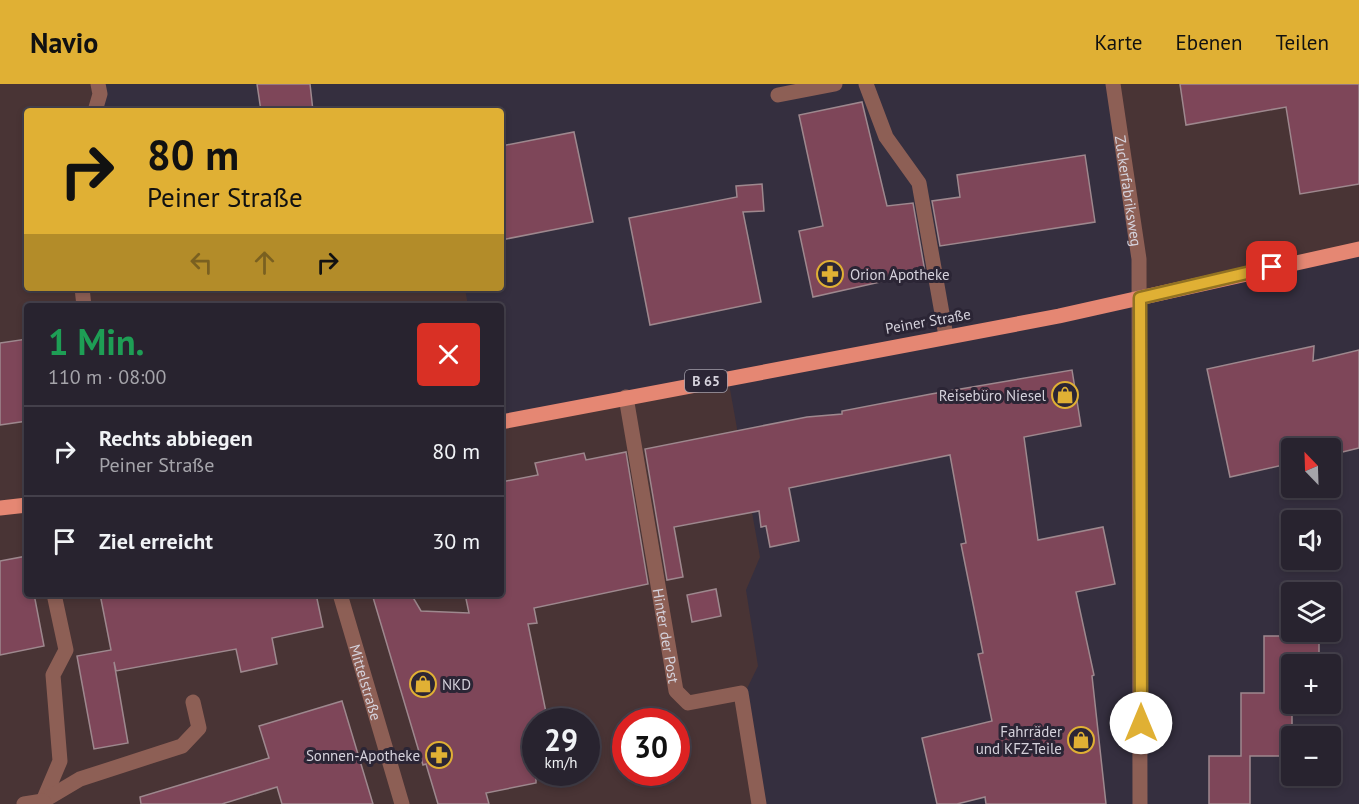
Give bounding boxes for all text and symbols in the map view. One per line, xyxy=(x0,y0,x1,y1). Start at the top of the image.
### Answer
text: Navio xyxy=(30,24,98,61)
text: Karte xyxy=(1095,29,1143,56)
text: Ebenen xyxy=(1176,29,1242,56)
text: Teilen xyxy=(1275,29,1329,56)
text: 80 m xyxy=(147,127,239,182)
icon: right xyxy=(48,132,126,210)
street label: Zuckerfabriksweg xyxy=(1111,134,1146,248)
text: Peiner Straße xyxy=(147,180,303,214)
pin xyxy=(1246,241,1297,292)
icon: left xyxy=(185,246,218,279)
icon: ahead xyxy=(248,246,281,279)
icon: right xyxy=(311,246,344,279)
icon: arrive xyxy=(1255,250,1288,283)
pharmacy icon: Orion Apotheke xyxy=(815,259,845,289)
place label: Orion Apotheke xyxy=(850,265,950,284)
street label: Peiner Straße xyxy=(884,304,972,338)
text: 1 Min. xyxy=(48,318,144,365)
button: close xyxy=(417,323,480,386)
text: 110 m · 08:00 xyxy=(48,364,166,390)
road number: B 65 xyxy=(685,370,727,392)
shop icon: Reisebüro Niesel xyxy=(1050,380,1080,410)
place label: Reisebüro Niesel xyxy=(939,386,1047,405)
text: Rechts abbiegen xyxy=(99,424,253,452)
icon: right xyxy=(48,435,81,468)
text: 80 m xyxy=(432,437,480,465)
north arrow xyxy=(1281,438,1341,498)
map controls xyxy=(1281,438,1341,786)
text: Peiner Straße xyxy=(99,452,214,478)
button: sound xyxy=(1281,510,1341,570)
icon: arrive xyxy=(48,525,81,558)
text: Ziel erreicht xyxy=(99,527,213,555)
text: 30 m xyxy=(432,527,480,555)
button: layers xyxy=(1281,582,1341,642)
street label: Hinter der Post xyxy=(649,587,684,685)
street label: Mittelstraße xyxy=(346,642,386,723)
button: + xyxy=(1281,654,1341,714)
shop icon: NKD xyxy=(408,669,438,699)
place label: NKD xyxy=(442,675,471,694)
position arrow xyxy=(1109,691,1173,755)
speed limit sign: 30 xyxy=(612,708,690,786)
text: 29 xyxy=(544,720,578,759)
place label: Fahrräder und KFZ-Teile xyxy=(976,722,1062,758)
shop icon: Fahrräder und KFZ-Teile xyxy=(1066,725,1096,755)
button: − xyxy=(1281,726,1341,786)
pharmacy icon: Sonnen-Apotheke xyxy=(424,740,454,770)
place label: Sonnen-Apotheke xyxy=(306,746,420,765)
text: km/h xyxy=(545,753,577,772)

